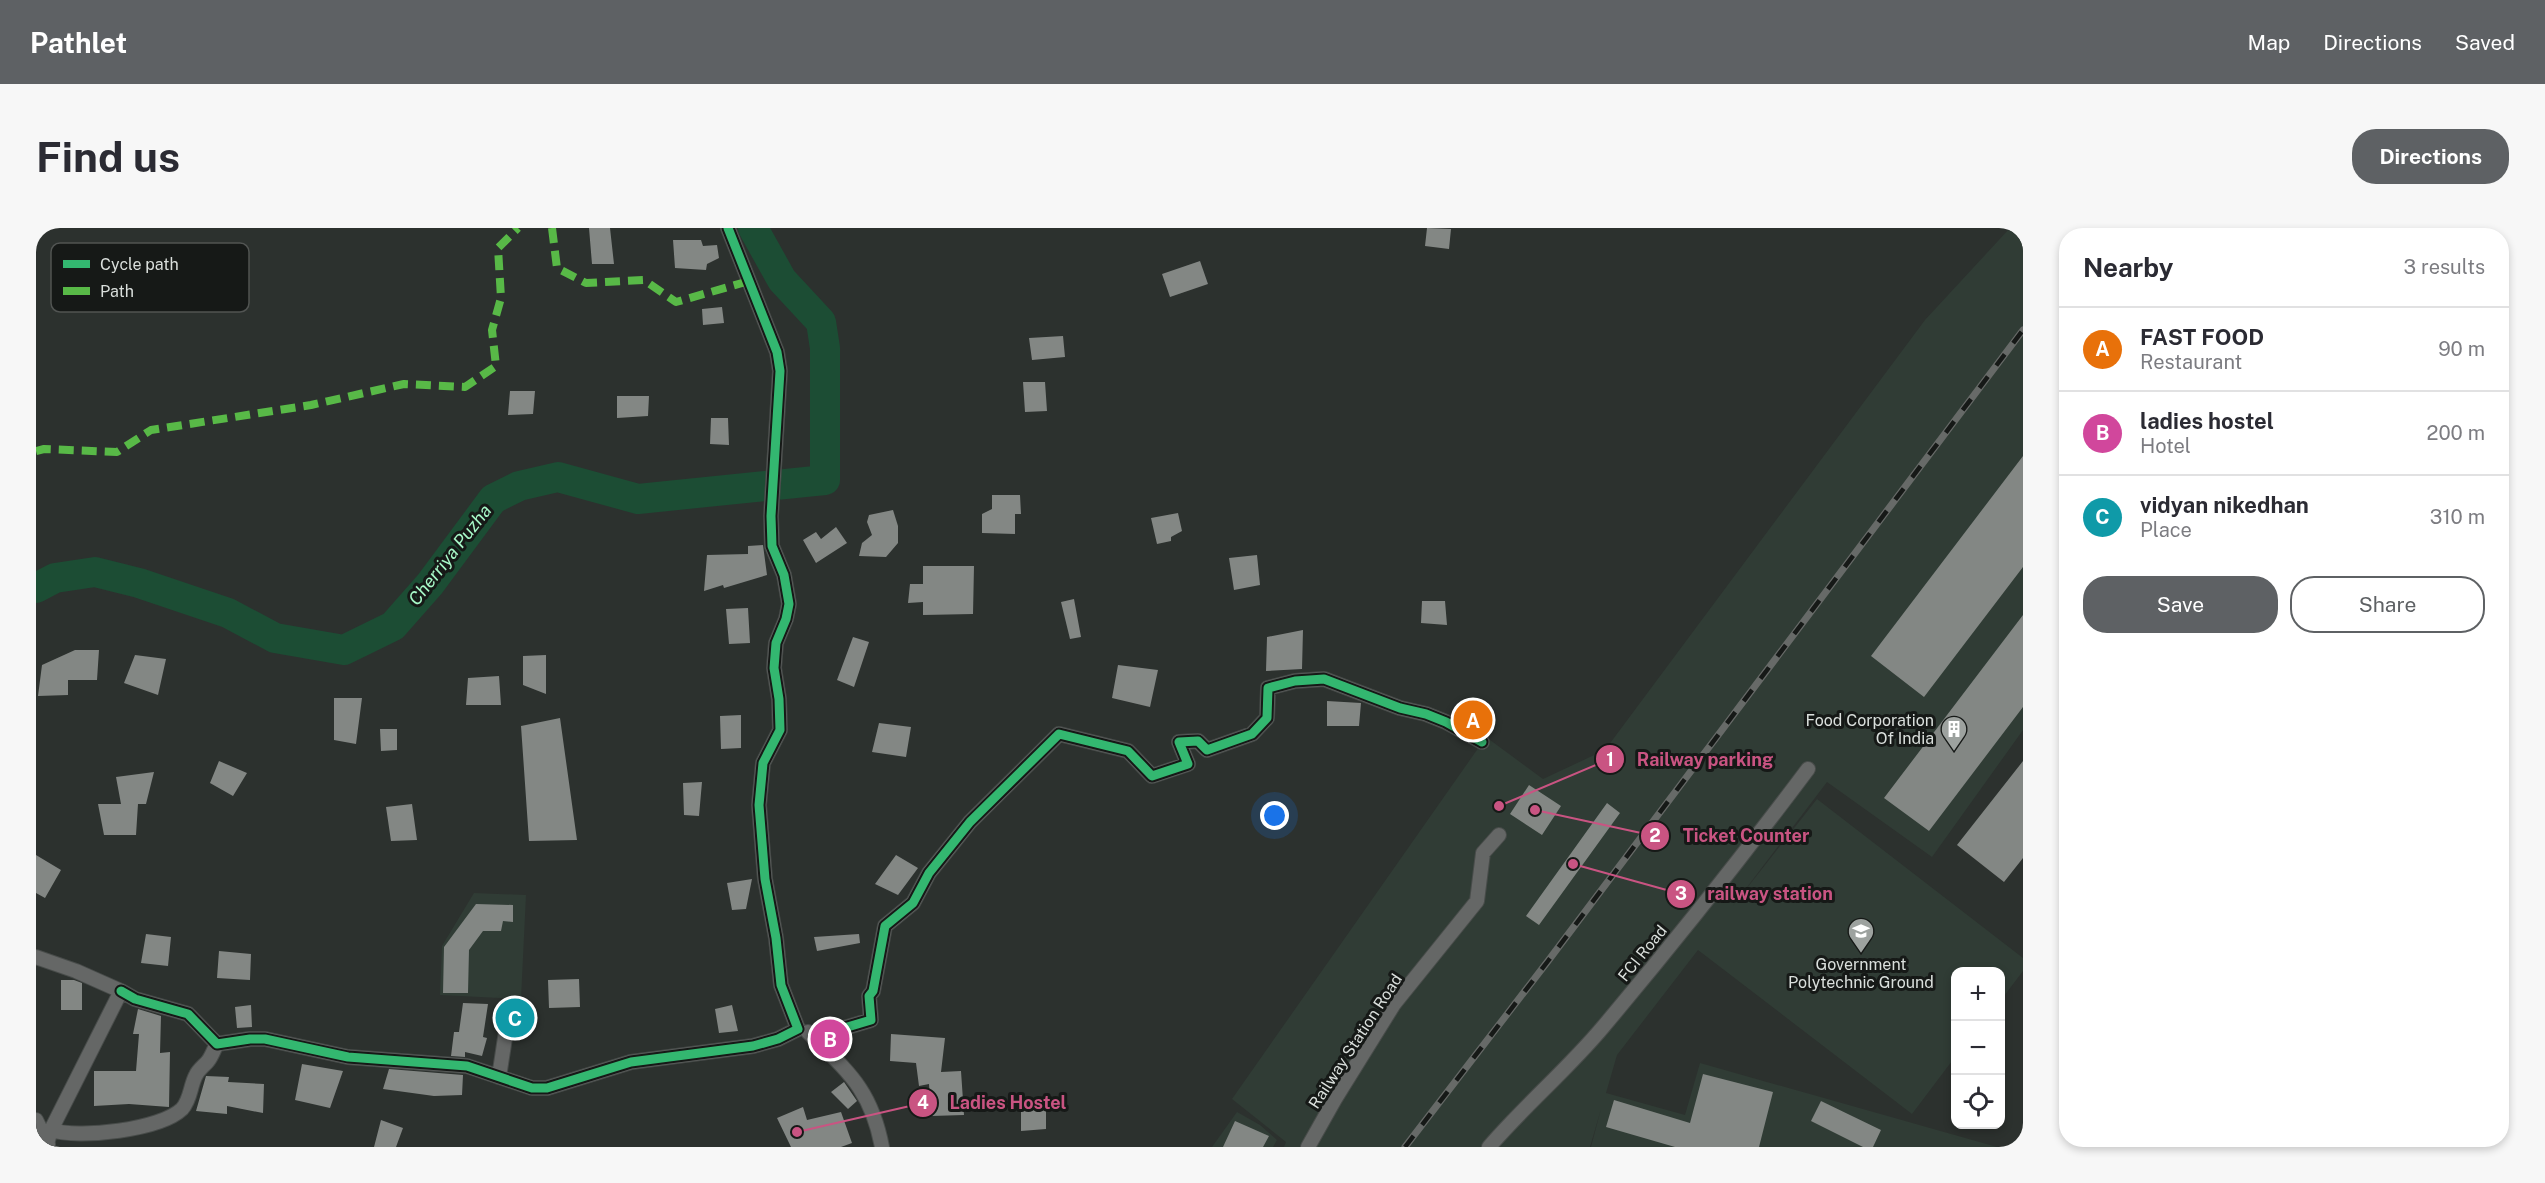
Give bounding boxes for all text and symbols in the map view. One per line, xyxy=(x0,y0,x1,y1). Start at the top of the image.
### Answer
text: Pathlet xyxy=(30,26,127,59)
text: Map xyxy=(2248,30,2290,55)
text: Directions xyxy=(2323,30,2422,55)
text: Saved xyxy=(2455,30,2515,55)
button: Directions xyxy=(2352,129,2509,184)
text: Find us xyxy=(36,132,180,181)
legend xyxy=(51,243,249,312)
text: Nearby xyxy=(2083,252,2173,283)
text: Cycle path xyxy=(100,255,179,274)
text: 3 results xyxy=(2404,255,2485,279)
text: Path xyxy=(100,282,134,301)
text: FAST FOOD xyxy=(2140,324,2264,350)
text: A xyxy=(2095,337,2110,361)
text: 90 m xyxy=(2438,337,2485,361)
text: Restaurant xyxy=(2140,350,2242,374)
text: ladies hostel xyxy=(2140,408,2274,434)
text: B xyxy=(2096,421,2109,445)
text: 200 m xyxy=(2427,421,2485,445)
text: Hotel xyxy=(2140,434,2191,458)
text: vidyan nikedhan xyxy=(2140,492,2309,518)
water label: Cherriya Puzha xyxy=(404,500,495,609)
text: C xyxy=(2095,505,2110,529)
text: 310 m xyxy=(2430,505,2485,529)
text: Place xyxy=(2140,518,2192,542)
button: Save xyxy=(2083,576,2278,633)
button: Share xyxy=(2290,576,2485,633)
pin: A xyxy=(1454,698,1492,742)
place label: Food Corporation Of India xyxy=(1805,711,1934,748)
building icon: Food Corporation Of India xyxy=(1939,714,1969,752)
callout: Railway parking xyxy=(1595,741,1785,777)
text: 1 xyxy=(1606,749,1614,770)
text: Railway parking xyxy=(1637,749,1773,770)
your location xyxy=(1260,801,1289,830)
callout: Ticket Counter xyxy=(1640,818,1821,854)
text: 2 xyxy=(1649,825,1661,846)
text: Ticket Counter xyxy=(1683,825,1810,846)
callout: railway station xyxy=(1666,876,1845,912)
text: 3 xyxy=(1675,883,1687,904)
text: railway station xyxy=(1707,883,1833,904)
school or university icon: Government Polytechnic Ground xyxy=(1846,916,1876,954)
street label: FCI Road xyxy=(1614,921,1671,985)
place label: Government Polytechnic Ground xyxy=(1788,955,1934,992)
map controls xyxy=(1951,967,2005,1129)
button: + xyxy=(1951,967,2005,1021)
street label: Railway Station Road xyxy=(1305,970,1406,1112)
pin: C xyxy=(496,996,534,1040)
pin: B xyxy=(810,1016,850,1062)
button: − xyxy=(1951,1021,2005,1075)
button: locate xyxy=(1951,1075,2005,1129)
callout: Ladies Hostel xyxy=(908,1085,1079,1121)
text: 4 xyxy=(917,1092,929,1113)
text: Ladies Hostel xyxy=(950,1092,1067,1113)

